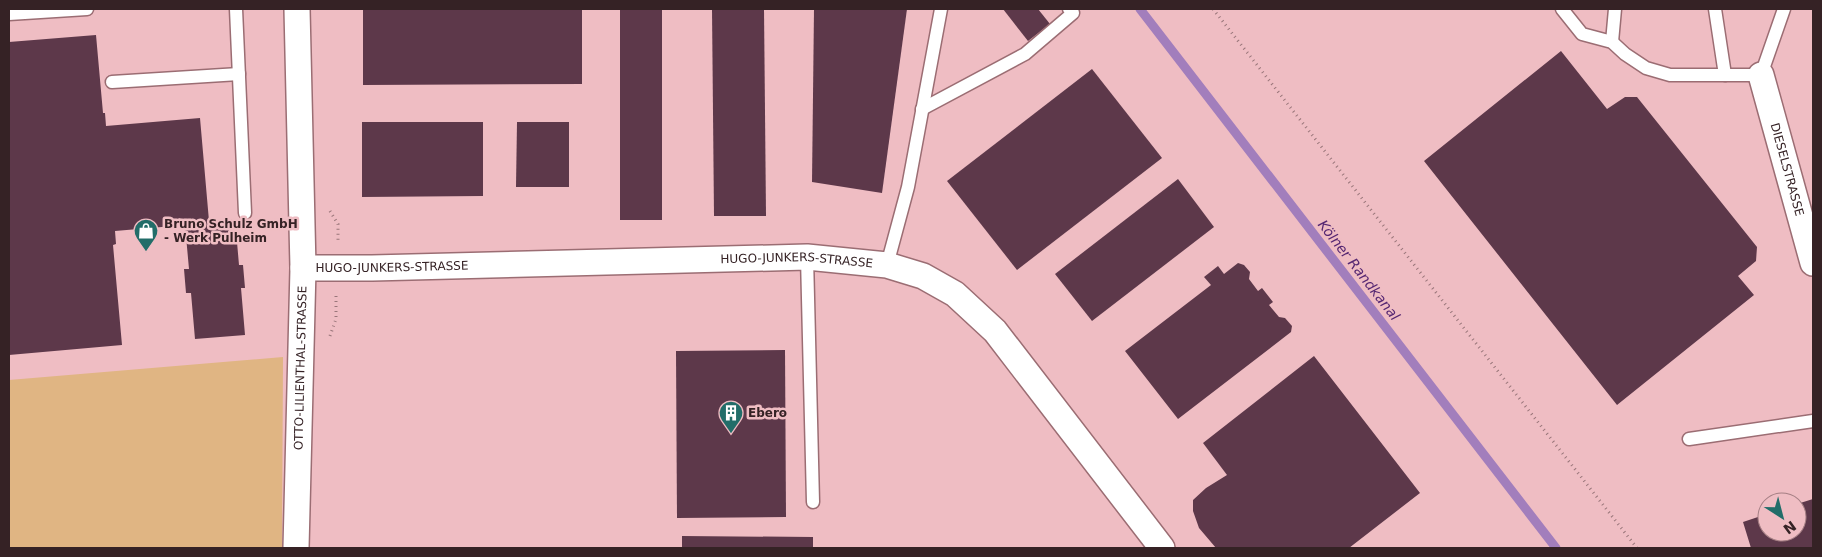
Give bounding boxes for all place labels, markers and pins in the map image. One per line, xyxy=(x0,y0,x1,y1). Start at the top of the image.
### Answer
place label: Bruno Schulz GmbH - Werk Pulheim xyxy=(164,217,298,245)
shop icon: Bruno Schulz GmbH - Werk Pulheim xyxy=(133,218,159,252)
building icon: Ebero xyxy=(718,400,744,434)
place label: Ebero xyxy=(748,406,787,420)

